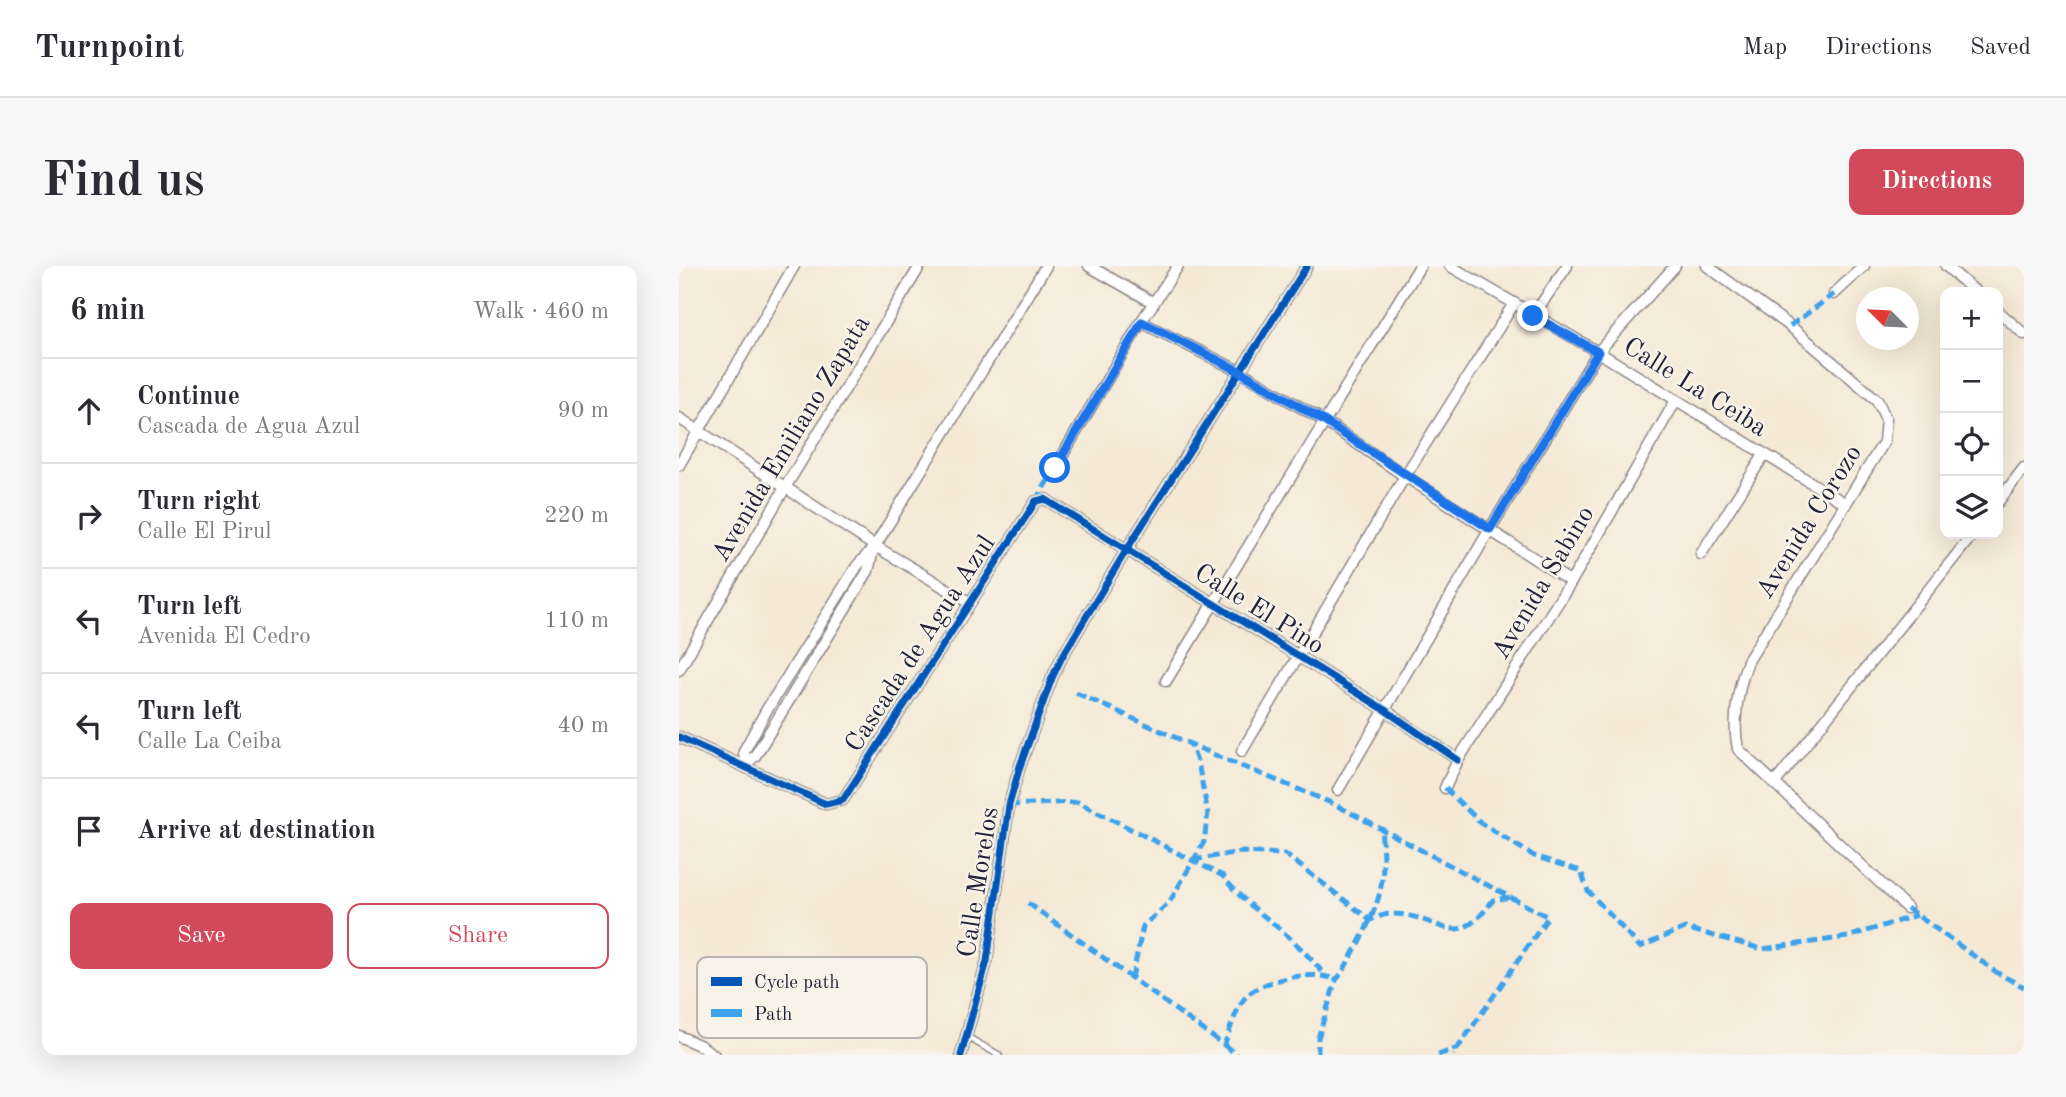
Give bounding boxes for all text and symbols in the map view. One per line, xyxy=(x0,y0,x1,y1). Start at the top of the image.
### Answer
text: Turnpoint xyxy=(35,32,184,65)
text: Map xyxy=(1743,36,1787,60)
text: Directions xyxy=(1825,36,1932,60)
text: Saved xyxy=(1970,36,2031,60)
button: Directions xyxy=(1849,149,2024,215)
text: Find us xyxy=(42,158,205,207)
north arrow xyxy=(1856,287,1919,350)
map controls xyxy=(1940,287,2003,539)
button: + xyxy=(1940,287,2003,350)
text: 6 min xyxy=(70,296,145,326)
text: Walk · 460 m xyxy=(473,300,609,323)
route end xyxy=(1517,300,1548,331)
street label: Avenida Emiliano Zapata xyxy=(708,311,876,567)
street label: Calle La Ceiba xyxy=(1619,333,1771,442)
button: − xyxy=(1940,350,2003,413)
text: Continue xyxy=(137,384,240,410)
icon: ahead xyxy=(70,392,108,430)
text: 90 m xyxy=(558,399,609,422)
button: locate xyxy=(1940,413,2003,476)
text: Cascada de Agua Azul xyxy=(137,415,360,438)
street label: Avenida Corozo xyxy=(1752,441,1867,603)
route start xyxy=(1039,452,1070,483)
button: layers xyxy=(1940,476,2003,539)
text: Turn right xyxy=(137,489,260,515)
icon: right xyxy=(70,497,108,535)
street label: Avenida Sabino xyxy=(1488,502,1600,664)
text: 220 m xyxy=(544,504,609,527)
text: Calle El Pirul xyxy=(137,520,272,543)
street label: Cascada de Agua Azul xyxy=(841,531,1000,757)
street label: Calle El Pino xyxy=(1190,560,1328,660)
text: Turn left xyxy=(137,594,242,620)
icon: left xyxy=(70,602,108,640)
text: 110 m xyxy=(544,609,609,632)
text: Avenida El Cedro xyxy=(137,625,311,648)
text: Turn left xyxy=(137,699,242,725)
icon: left xyxy=(70,707,108,745)
text: 40 m xyxy=(558,714,609,737)
text: Calle La Ceiba xyxy=(137,730,282,753)
street label: Calle Morelos xyxy=(954,805,1004,959)
icon: arrive xyxy=(70,812,108,850)
text: Arrive at destination xyxy=(137,818,376,844)
button: Save xyxy=(70,903,333,969)
button: Share xyxy=(347,903,609,969)
legend xyxy=(697,957,927,1038)
text: Cycle path xyxy=(754,974,840,993)
text: Path xyxy=(754,1006,792,1025)

